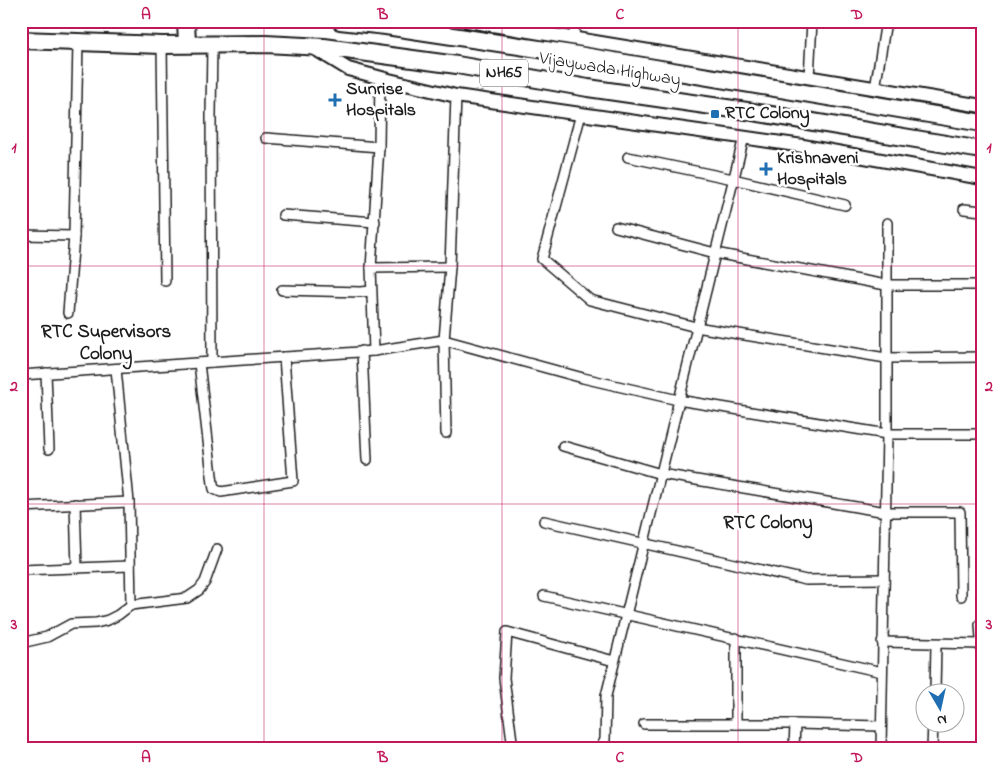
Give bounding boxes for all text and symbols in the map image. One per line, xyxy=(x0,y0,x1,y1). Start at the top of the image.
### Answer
text: A xyxy=(141,3,151,27)
text: B xyxy=(377,3,389,27)
text: C xyxy=(616,3,625,27)
text: D xyxy=(850,3,863,27)
street label: Vijaywada Highway xyxy=(536,46,683,95)
road number: NH65 xyxy=(480,59,528,86)
place label: Sunrise Hospitals xyxy=(346,77,416,124)
marker: Sunrise Hospitals xyxy=(328,93,342,107)
place label: RTC Colony xyxy=(725,101,810,128)
marker: RTC Colony xyxy=(709,108,721,120)
text: 1 xyxy=(11,136,17,160)
text: 1 xyxy=(986,136,992,160)
place label: Krishnaveni Hospitals xyxy=(777,146,859,193)
marker: Krishnaveni Hospitals xyxy=(759,162,773,176)
district label: RTC Supervisors Colony xyxy=(41,319,171,370)
text: 2 xyxy=(9,375,18,399)
text: 2 xyxy=(984,375,993,399)
district label: RTC Colony xyxy=(723,510,813,539)
text: 3 xyxy=(10,613,18,637)
text: 3 xyxy=(985,613,993,637)
north arrow xyxy=(916,682,966,732)
text: N xyxy=(935,708,948,730)
text: A xyxy=(141,746,151,770)
text: B xyxy=(377,746,389,770)
text: C xyxy=(616,746,625,770)
text: D xyxy=(850,746,863,770)

